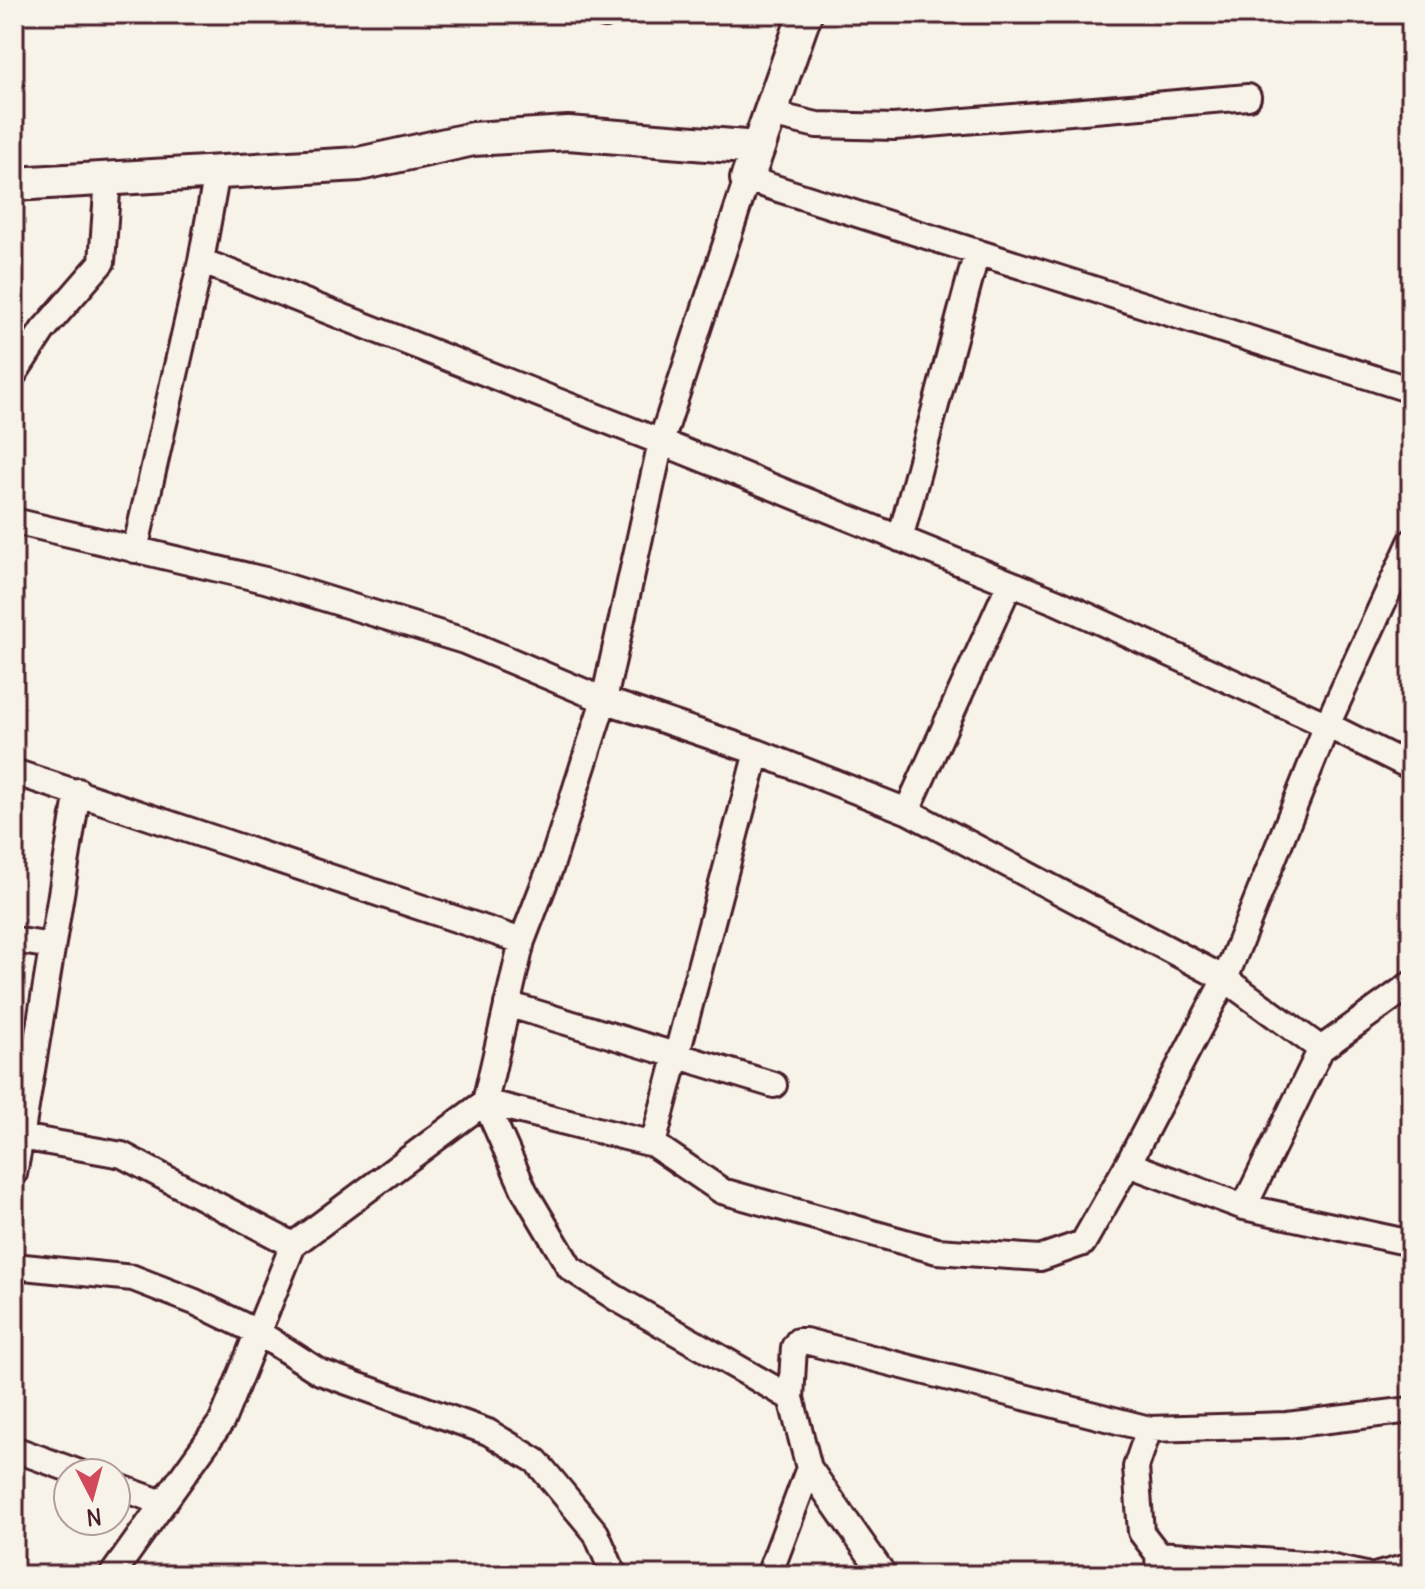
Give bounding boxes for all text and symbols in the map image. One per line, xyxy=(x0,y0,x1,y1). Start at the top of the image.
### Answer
north arrow xyxy=(52,1457,132,1537)
text: N xyxy=(85,1502,103,1532)

